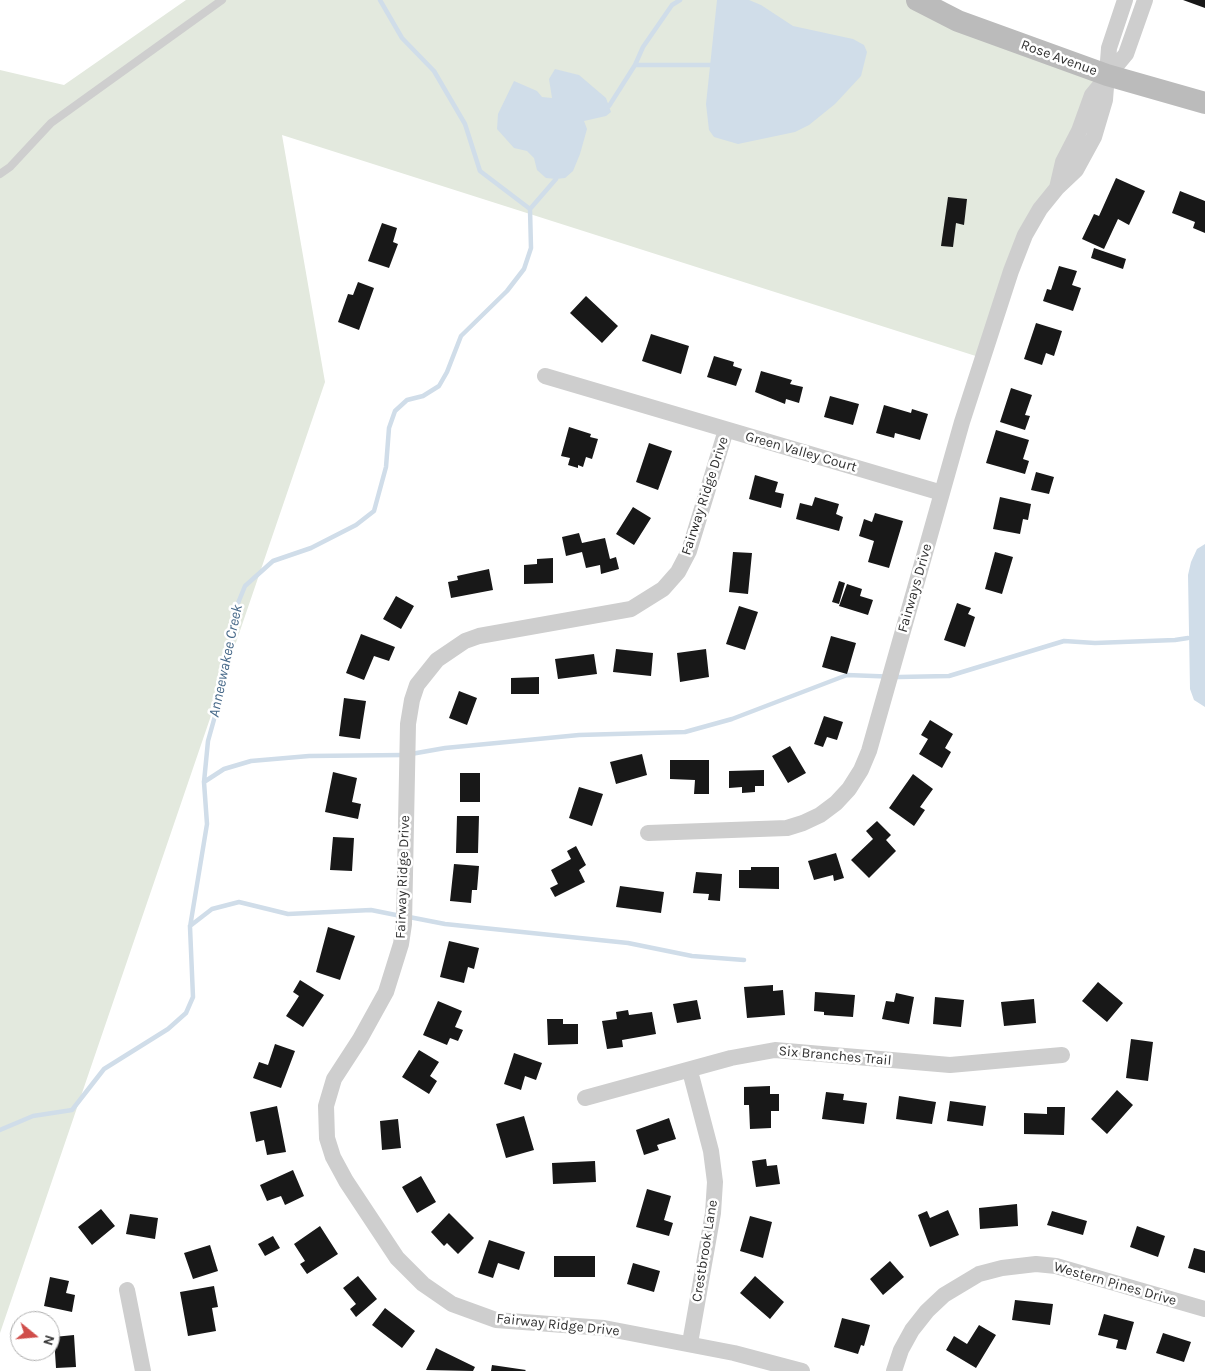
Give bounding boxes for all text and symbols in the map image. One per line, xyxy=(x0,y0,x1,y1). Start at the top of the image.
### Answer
street label: Rose Avenue xyxy=(1018,36,1100,80)
street label: Green Valley Court xyxy=(743,428,859,476)
street label: Fairway Ridge Drive xyxy=(678,435,732,557)
street label: Fairways Drive xyxy=(894,542,936,634)
water label: Anneewakee Creek xyxy=(205,603,247,719)
street label: Fairway Ridge Drive xyxy=(392,815,414,939)
street label: Six Branches Trail xyxy=(778,1043,892,1069)
street label: Crestbrook Lane xyxy=(689,1199,721,1303)
street label: Western Pines Drive xyxy=(1052,1258,1178,1310)
street label: Fairway Ridge Drive xyxy=(496,1310,620,1340)
north arrow xyxy=(10,1311,60,1361)
text: N xyxy=(39,1333,58,1348)

